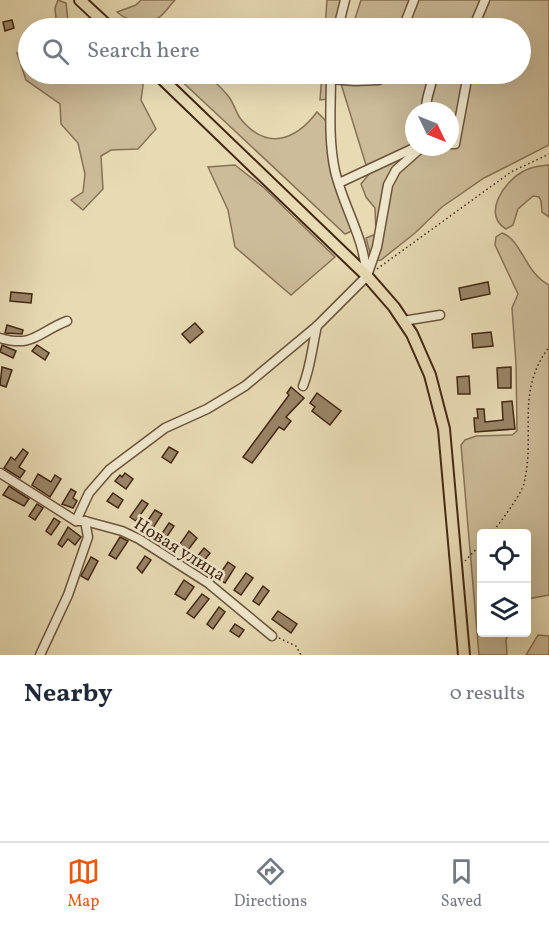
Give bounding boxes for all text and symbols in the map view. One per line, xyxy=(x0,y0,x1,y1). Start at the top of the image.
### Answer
search box xyxy=(18,18,531,84)
icon: search xyxy=(39,35,72,68)
text: Search here xyxy=(87,36,200,67)
north arrow xyxy=(405,102,459,156)
street label: Новая улица xyxy=(129,512,230,588)
map controls xyxy=(477,529,531,637)
button: locate xyxy=(477,529,531,583)
button: layers xyxy=(477,583,531,637)
text: Nearby xyxy=(24,676,113,712)
text: 0 results xyxy=(450,680,525,708)
tab: Map xyxy=(67,855,100,913)
tab: Directions xyxy=(234,855,307,913)
tab: Saved xyxy=(441,855,482,913)

